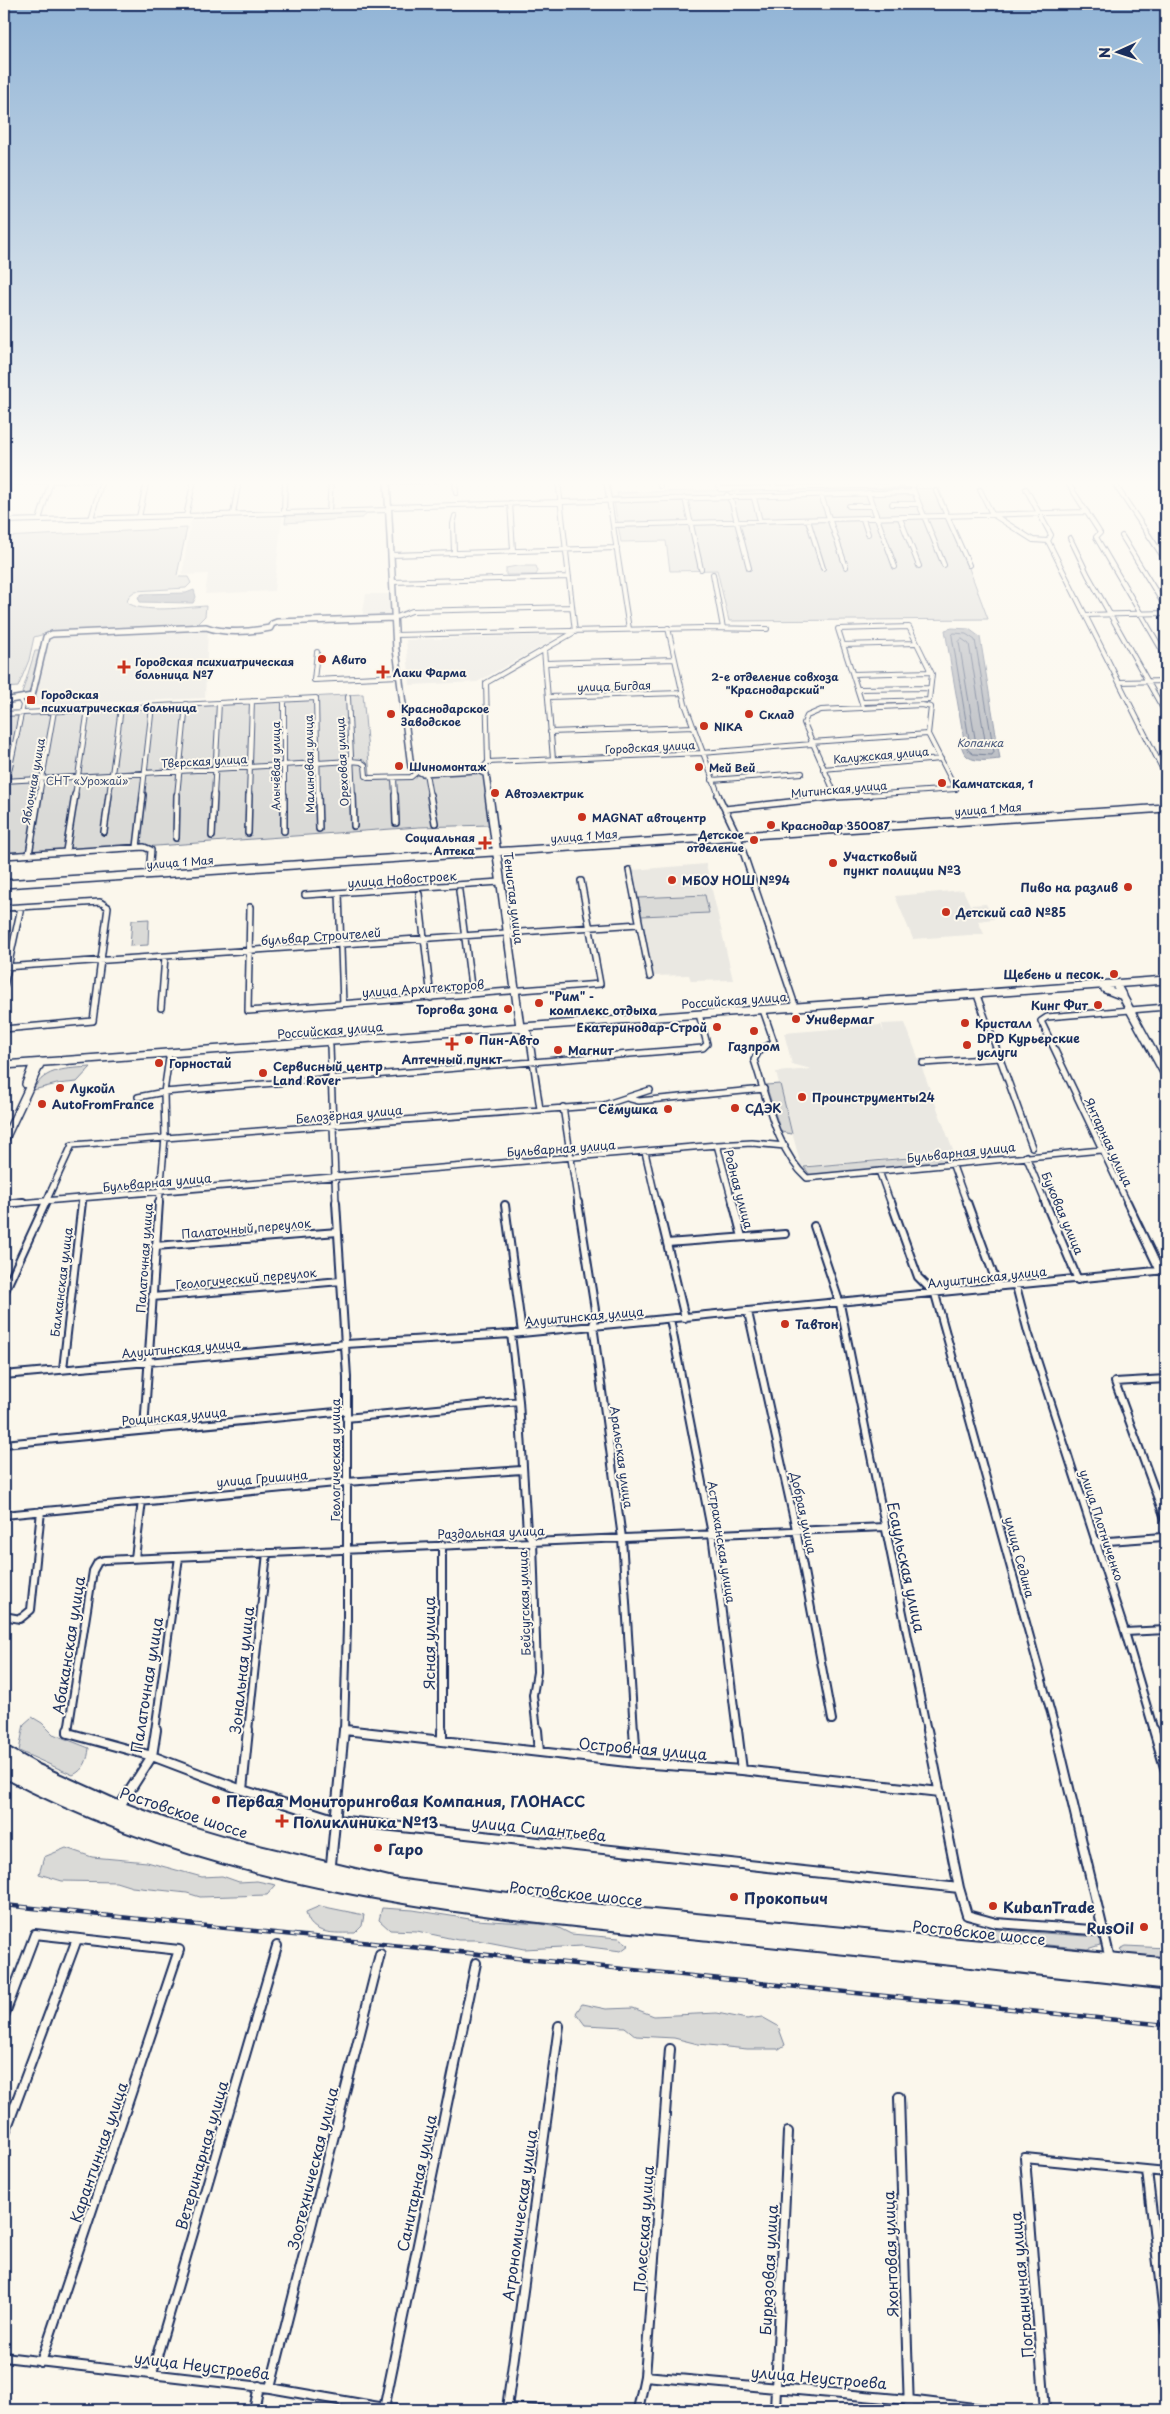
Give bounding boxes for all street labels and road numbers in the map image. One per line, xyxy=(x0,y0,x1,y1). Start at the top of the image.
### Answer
street label: улица Бигдая xyxy=(577,676,651,696)
street label: Малиновая улица xyxy=(300,715,318,813)
street label: Ореховая улица xyxy=(331,717,353,807)
street label: Алычёвая улица xyxy=(267,721,284,811)
street label: Городская улица xyxy=(604,736,696,758)
street label: Яблочная улица xyxy=(17,737,49,825)
street label: Калужская улица xyxy=(832,742,930,768)
street label: Тверская улица xyxy=(160,750,248,772)
street label: Митинская улица xyxy=(790,776,888,802)
street label: улица 1 Мая xyxy=(954,798,1022,820)
street label: улица 1 Мая xyxy=(550,825,618,847)
street label: улица 1 Мая xyxy=(146,851,214,873)
street label: Тенистая улица xyxy=(499,851,529,946)
street label: улица Новостроек xyxy=(347,866,458,892)
street label: бульвар Строителей xyxy=(260,923,382,949)
street label: улица Архитекторов xyxy=(361,975,485,1001)
street label: Российская улица xyxy=(681,987,788,1013)
street label: Российская улица xyxy=(277,1017,384,1043)
street label: Янтарная улица xyxy=(1080,1094,1138,1190)
street label: Белозёрная улица xyxy=(295,1100,404,1128)
street label: Бульварная улица xyxy=(506,1135,617,1161)
street label: Бульварная улица xyxy=(906,1137,1017,1167)
street label: Родная улица xyxy=(720,1147,758,1231)
street label: Бульварная улица xyxy=(102,1168,213,1196)
street label: Буковая улица xyxy=(1037,1169,1089,1258)
street label: Палаточная улица xyxy=(131,1202,157,1313)
street label: Палаточный переулок xyxy=(180,1213,312,1243)
street label: Балканская улица xyxy=(45,1226,77,1338)
street label: Алуштинская улица xyxy=(927,1262,1048,1292)
street label: Геологический переулок xyxy=(175,1263,318,1293)
street label: Алуштинская улица xyxy=(524,1302,645,1330)
street label: Алуштинская улица xyxy=(121,1334,242,1362)
street label: Геологическая улица xyxy=(326,1398,344,1521)
street label: Рощинская улица xyxy=(121,1402,228,1430)
street label: Аральская улица xyxy=(606,1405,638,1510)
street label: улица Гришина xyxy=(216,1465,309,1491)
street label: улица Плотниченко xyxy=(1075,1467,1129,1583)
street label: Добрая улица xyxy=(786,1469,822,1556)
street label: Астраханская улица xyxy=(703,1480,741,1605)
street label: Есаульская улица xyxy=(882,1499,932,1635)
street label: улица Седина xyxy=(1001,1514,1040,1600)
street label: Раздольная улица xyxy=(437,1521,545,1543)
street label: Бейсугская улица xyxy=(513,1550,535,1656)
street label: Абаканская улица xyxy=(46,1574,90,1716)
street label: Ясная улица xyxy=(417,1596,440,1690)
street label: Зональная улица xyxy=(223,1605,259,1735)
street label: Палаточная улица xyxy=(124,1615,168,1755)
street label: Островная улица xyxy=(578,1731,709,1765)
street label: Ростовское шоссе xyxy=(117,1780,251,1844)
street label: улица Силантьева xyxy=(471,1809,608,1847)
street label: Ростовское шоссе xyxy=(508,1875,644,1911)
street label: Ростовское шоссе xyxy=(911,1914,1047,1950)
street label: Ветеринарная улица xyxy=(169,2077,233,2232)
street label: Карантинная улица xyxy=(63,2078,133,2225)
street label: Зоотехническая улица xyxy=(280,2084,343,2253)
street label: Санитарная улица xyxy=(390,2112,442,2254)
street label: Агрономическая улица xyxy=(496,2127,543,2302)
street label: Полесская улица xyxy=(627,2164,659,2293)
street label: Яхонтовая улица xyxy=(876,2190,904,2318)
street label: Бирюзовая улица xyxy=(753,2203,783,2336)
street label: Пограничная улица xyxy=(1003,2210,1039,2359)
street label: улица Неустроева xyxy=(133,2345,272,2385)
street label: улица Неустроева xyxy=(750,2360,889,2394)

